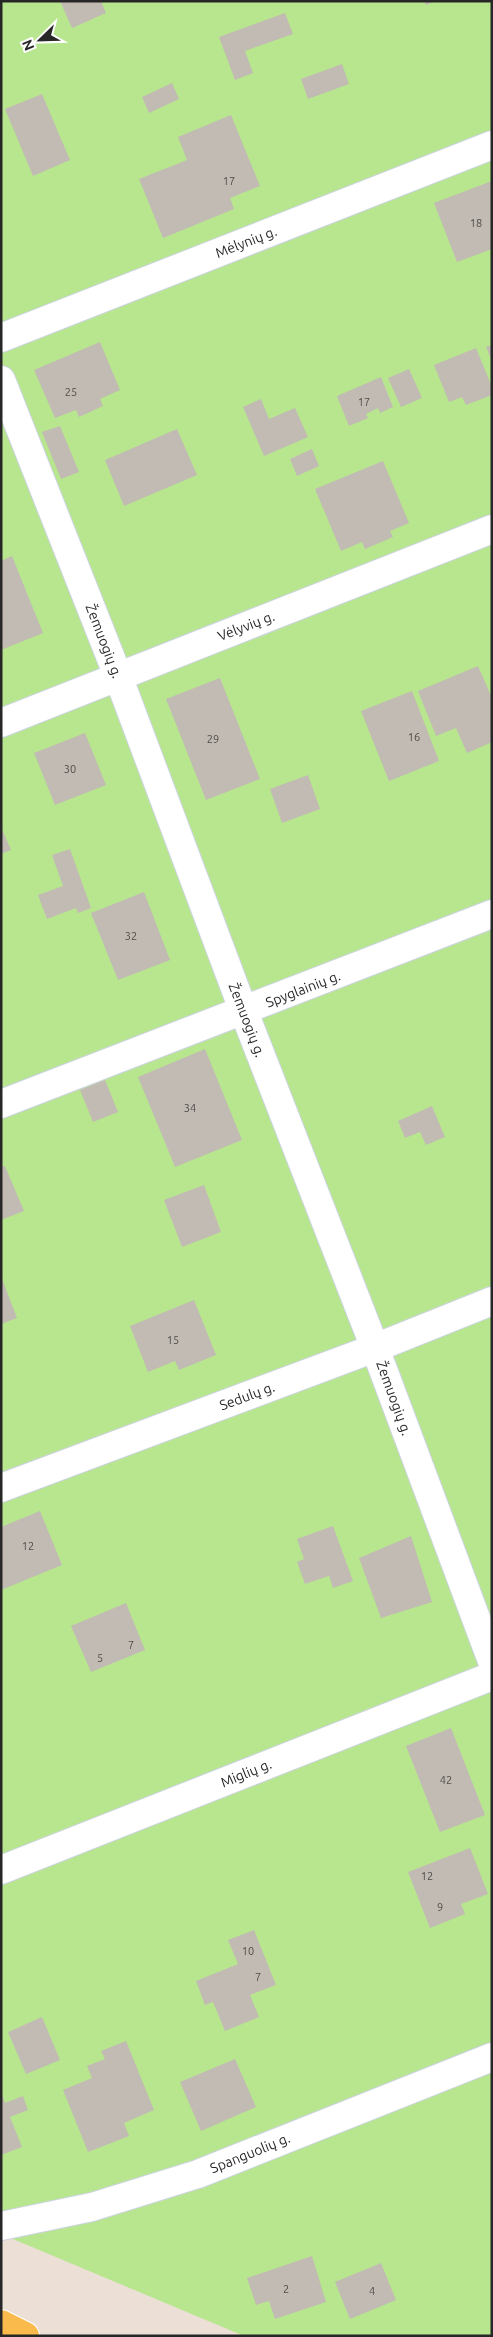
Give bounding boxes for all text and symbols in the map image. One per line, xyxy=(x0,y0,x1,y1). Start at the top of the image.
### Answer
north arrow xyxy=(15,15,65,65)
text: N xyxy=(19,37,37,53)
house number: 17 xyxy=(223,175,235,187)
house number: 18 xyxy=(470,217,482,229)
street label: Mėlynių g. xyxy=(213,223,279,261)
house number: 25 xyxy=(65,386,77,398)
house number: 17 xyxy=(358,396,370,408)
street label: Žemuogių g. xyxy=(83,601,126,680)
street label: Vėlyvių g. xyxy=(215,608,277,644)
house number: 16 xyxy=(408,731,420,743)
house number: 29 xyxy=(207,733,219,745)
house number: 30 xyxy=(64,763,76,775)
house number: 32 xyxy=(125,930,137,942)
street label: Spyglainių g. xyxy=(263,967,343,1011)
street label: Žemuogių g. xyxy=(226,980,269,1059)
house number: 34 xyxy=(184,1102,196,1114)
house number: 15 xyxy=(167,1334,179,1346)
street label: Žemuogių g. xyxy=(373,1358,416,1437)
street label: Sedulų g. xyxy=(217,1379,277,1413)
house number: 12 xyxy=(22,1540,34,1552)
house number: 7 xyxy=(128,1639,134,1651)
house number: 5 xyxy=(97,1652,103,1664)
street label: Miglių g. xyxy=(218,1756,274,1790)
house number: 42 xyxy=(440,1774,452,1786)
house number: 12 xyxy=(421,1870,433,1882)
house number: 9 xyxy=(437,1901,443,1913)
house number: 10 xyxy=(242,1945,254,1957)
house number: 7 xyxy=(255,1971,261,1983)
street label: Spanguolių g. xyxy=(208,2130,292,2176)
house number: 2 xyxy=(283,2283,289,2295)
house number: 4 xyxy=(369,2285,375,2297)

